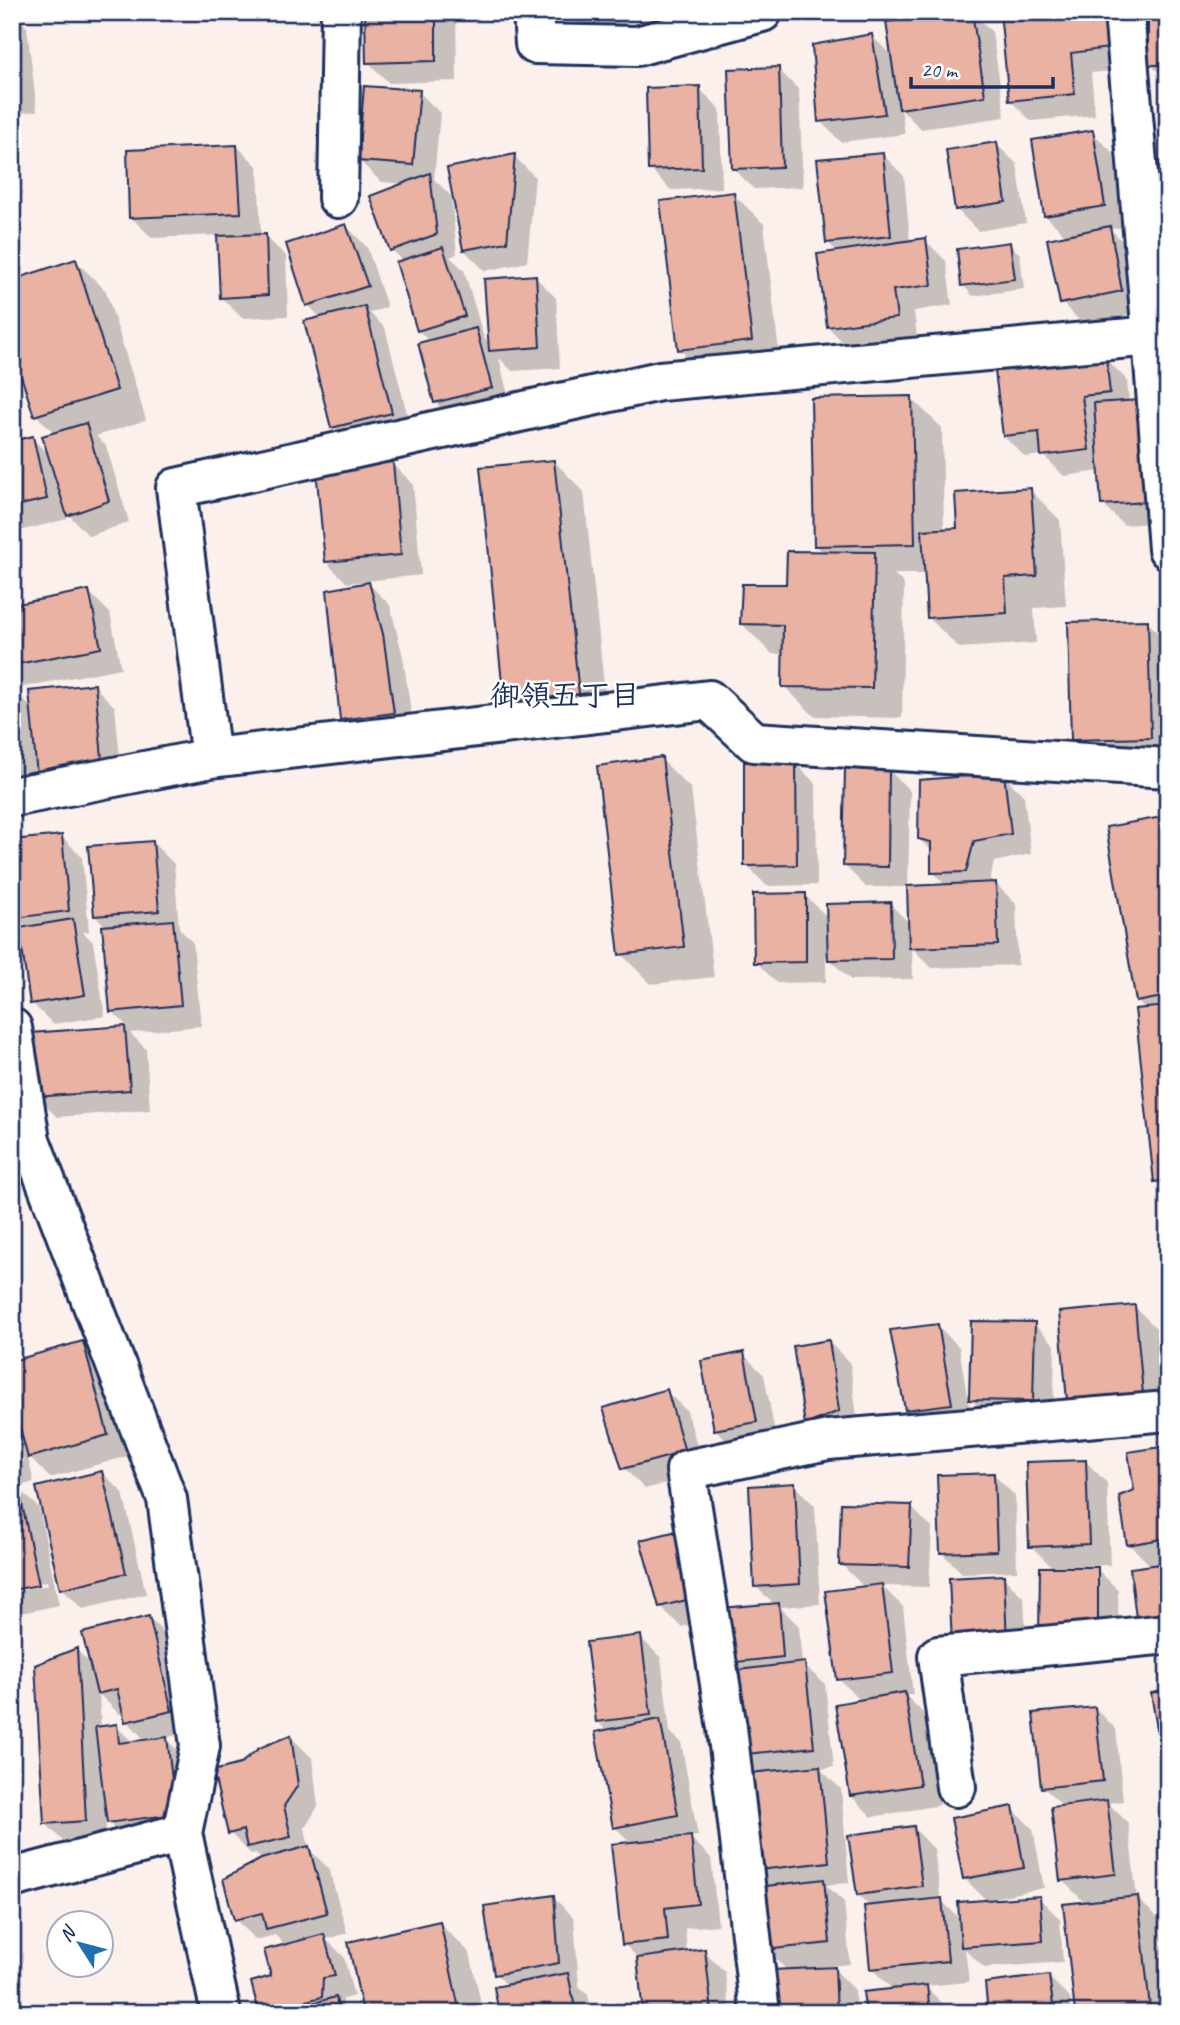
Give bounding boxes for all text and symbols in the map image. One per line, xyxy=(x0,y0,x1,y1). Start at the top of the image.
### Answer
scale bar xyxy=(911,46,1052,90)
text: 20 m xyxy=(921,57,959,83)
district label: 御領五丁目 xyxy=(490,676,640,714)
north arrow xyxy=(46,1910,116,1980)
text: N xyxy=(54,1920,82,1946)

